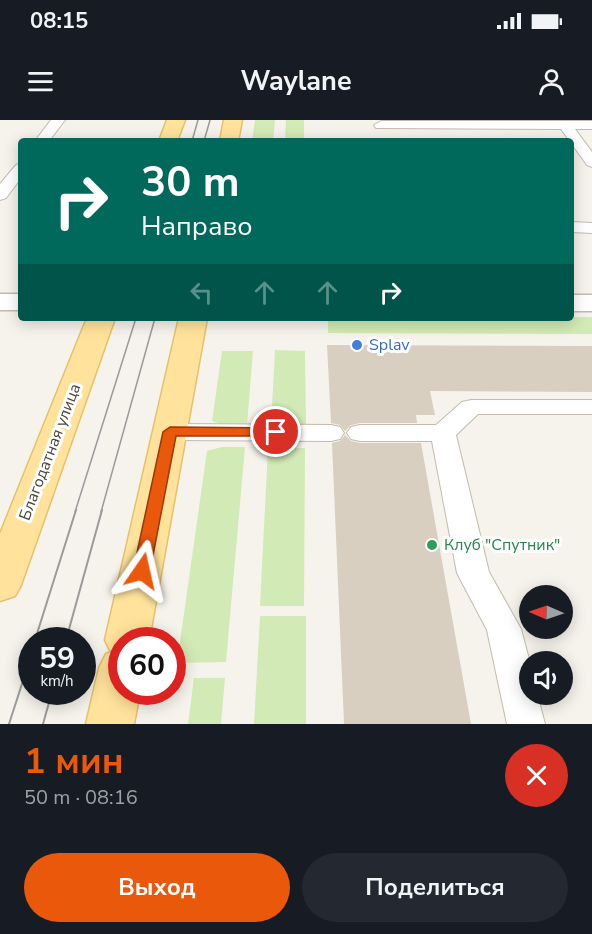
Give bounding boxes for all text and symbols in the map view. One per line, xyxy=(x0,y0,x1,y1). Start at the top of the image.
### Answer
text: 08:15 xyxy=(30,6,88,36)
text: Waylane xyxy=(240,63,352,100)
icon: menu xyxy=(24,65,57,98)
icon: person xyxy=(535,65,568,98)
text: 30 m xyxy=(141,154,240,211)
icon: right xyxy=(42,162,120,240)
text: Направо xyxy=(141,208,252,245)
icon: left xyxy=(185,276,218,309)
icon: ahead xyxy=(248,276,281,309)
icon: ahead xyxy=(311,276,344,309)
icon: right xyxy=(374,276,407,309)
place label: Splav xyxy=(369,334,410,356)
marker: Splav xyxy=(350,338,364,352)
street label: Благодатная улица xyxy=(14,380,86,524)
pin xyxy=(250,406,301,457)
icon: arrive xyxy=(259,415,292,448)
place label: Клуб "Спутник" xyxy=(444,534,560,556)
marker: Клуб "Спутник" xyxy=(425,538,439,552)
position arrow xyxy=(110,539,174,603)
north arrow xyxy=(519,585,573,639)
map controls xyxy=(519,585,573,705)
speed limit sign: 60 xyxy=(108,627,186,705)
text: 59 xyxy=(39,638,75,679)
button: sound xyxy=(519,651,573,705)
text: km/h xyxy=(40,671,74,691)
text: 1 мин xyxy=(24,737,124,786)
button: close xyxy=(505,744,568,807)
text: 50 m · 08:16 xyxy=(24,784,138,811)
button: Выход xyxy=(24,853,290,922)
button: Поделиться xyxy=(302,853,568,922)

